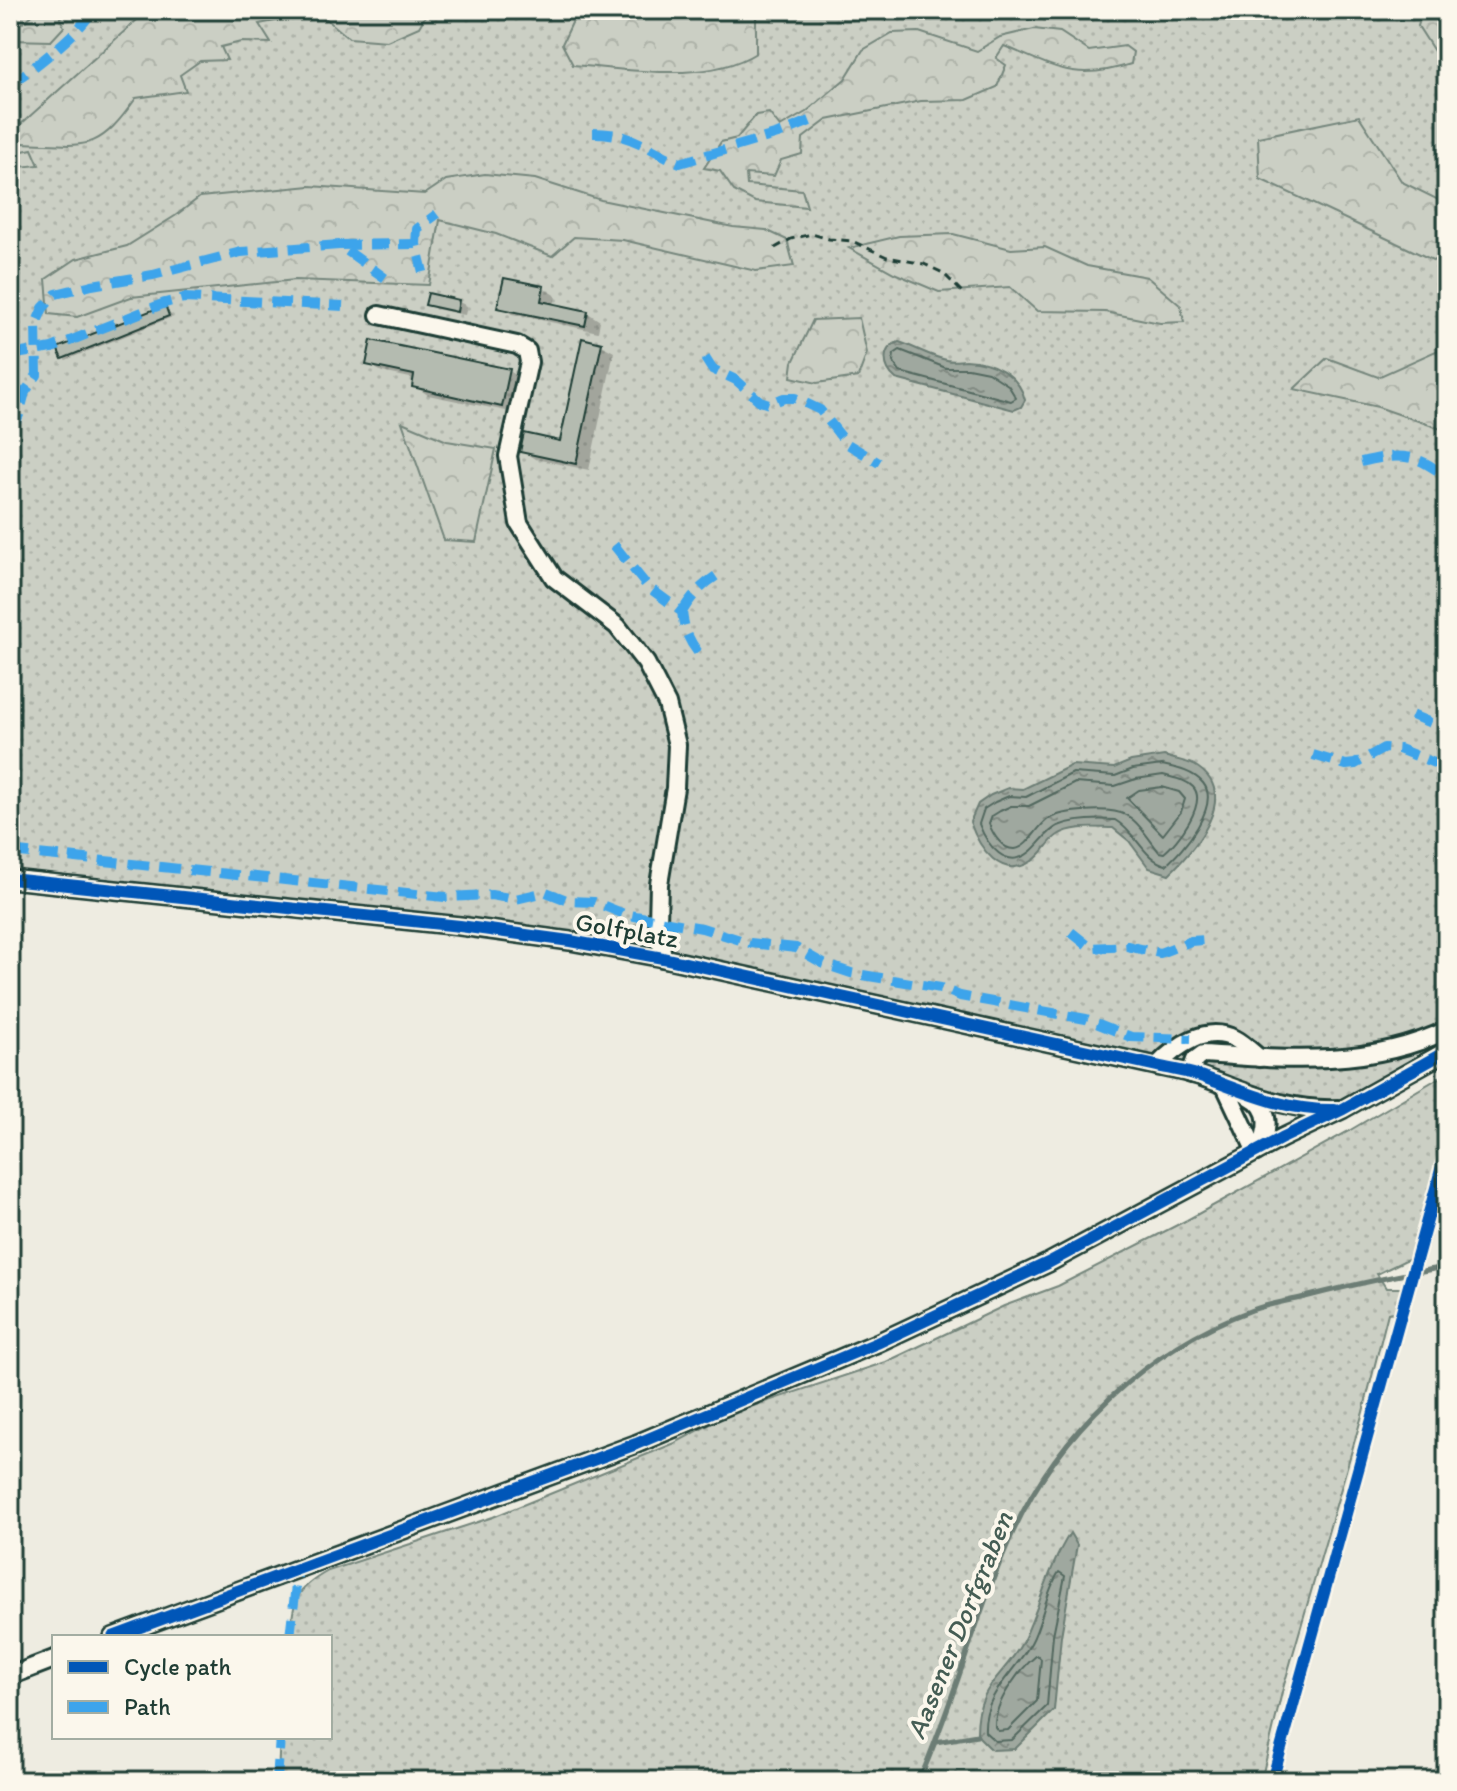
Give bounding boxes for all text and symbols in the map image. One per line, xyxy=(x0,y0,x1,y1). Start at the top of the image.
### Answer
street label: Golfplatz xyxy=(573,905,681,955)
water label: Aasener Dorfgraben xyxy=(898,1505,1020,1743)
legend xyxy=(52,1635,332,1739)
text: Cycle path xyxy=(124,1652,231,1681)
text: Path xyxy=(124,1692,171,1721)

